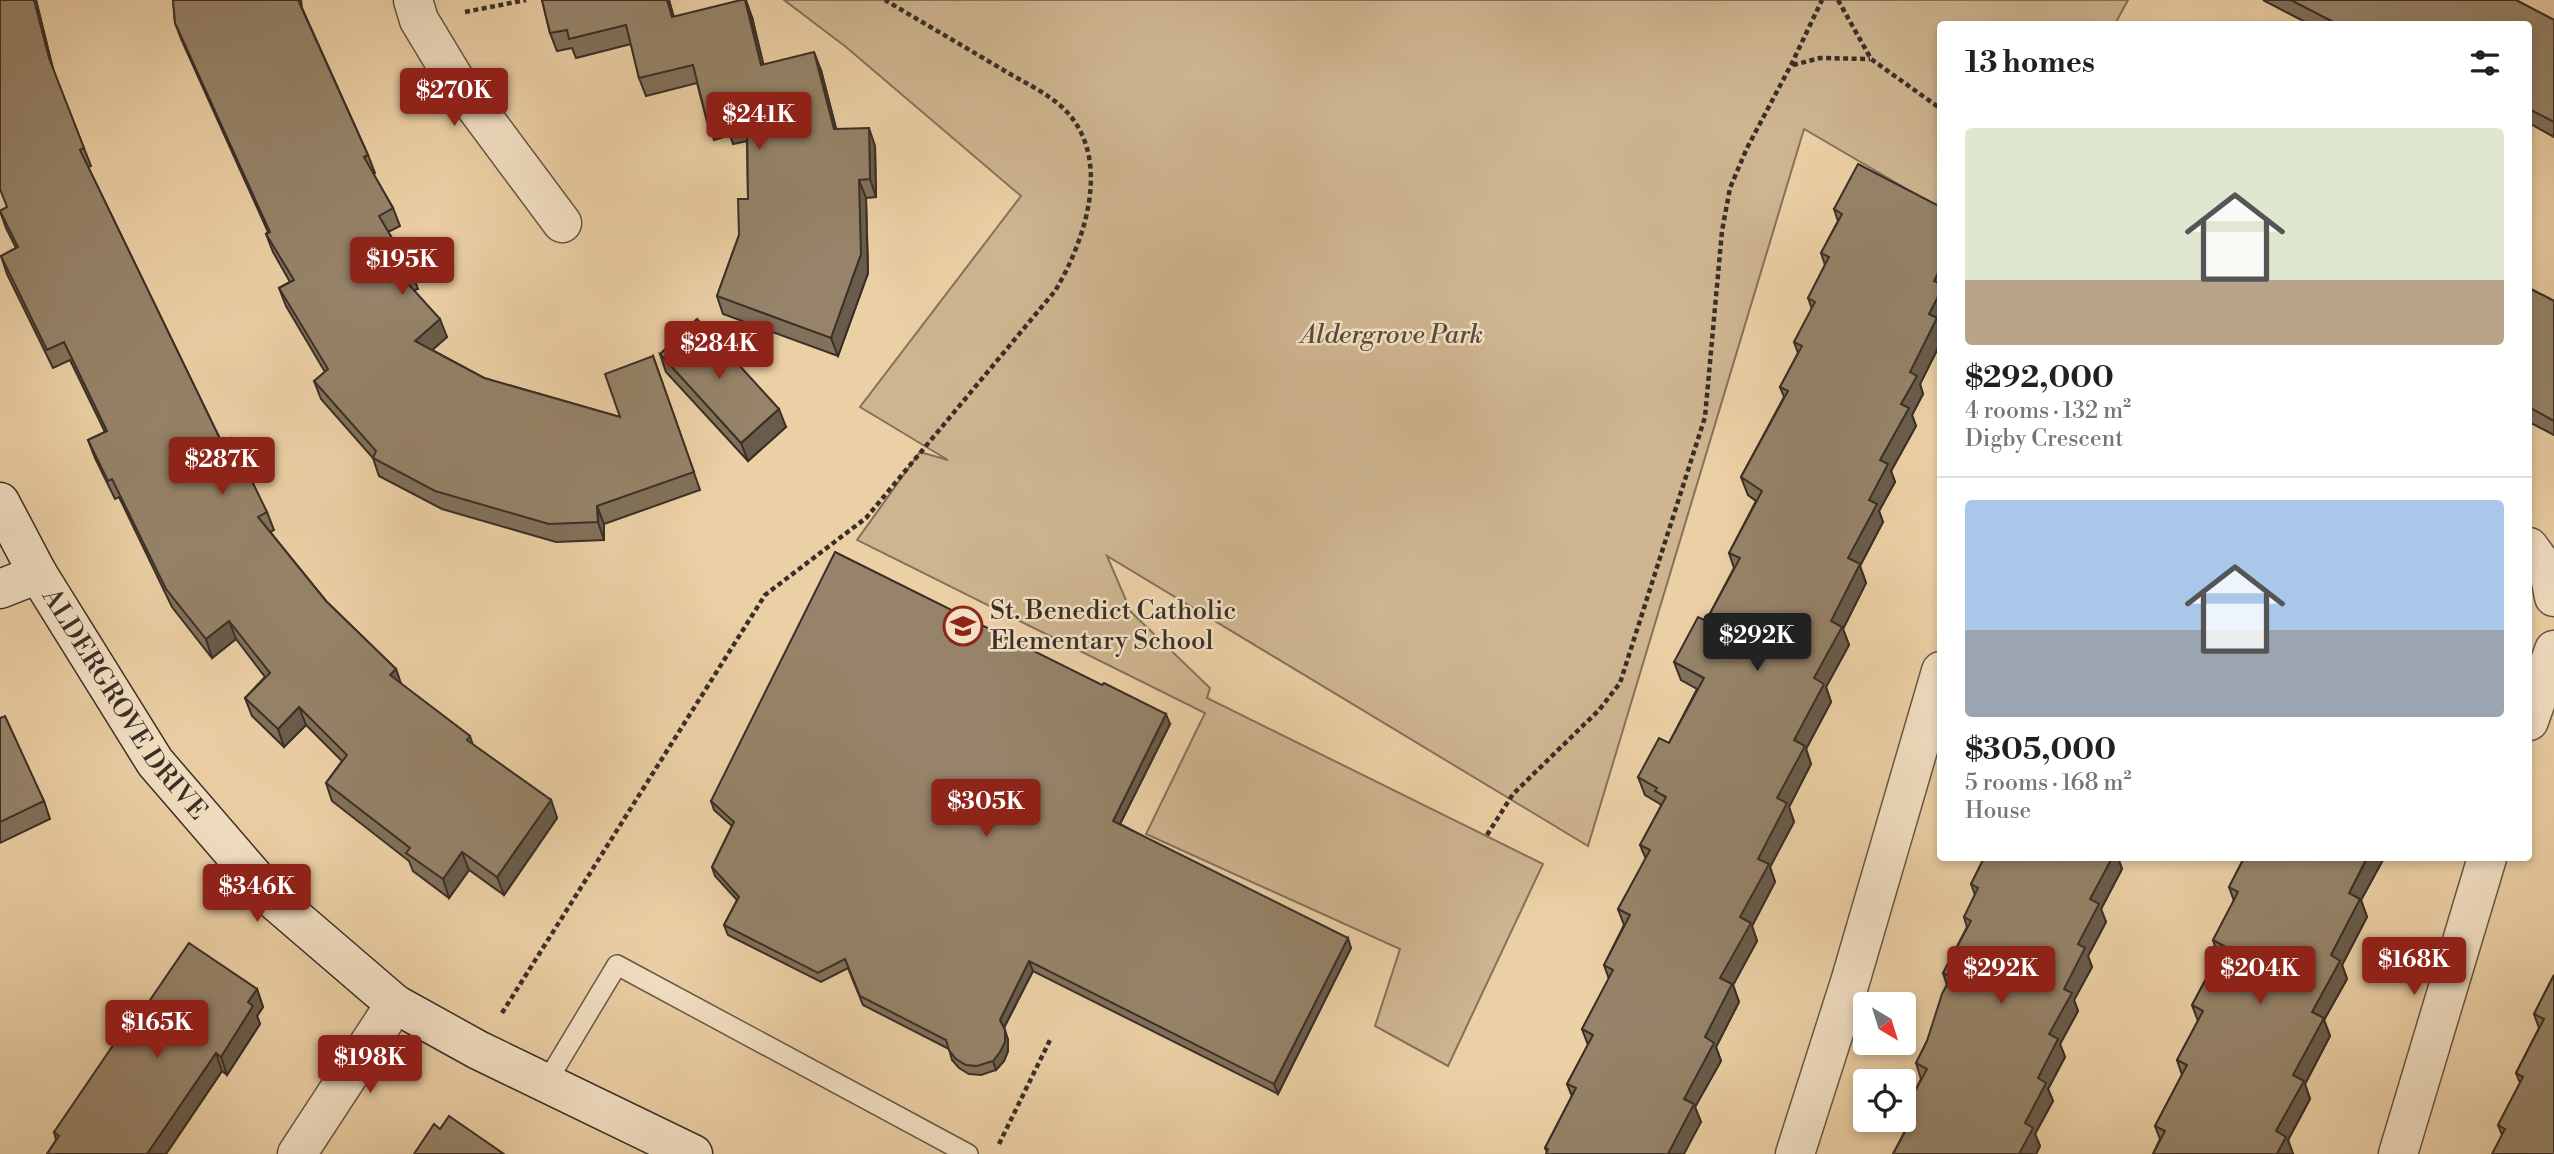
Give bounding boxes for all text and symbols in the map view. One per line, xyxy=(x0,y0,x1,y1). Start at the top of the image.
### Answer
text: 13 homes xyxy=(1965,44,2095,82)
icon: filters xyxy=(2466,44,2504,82)
pin: $270K xyxy=(405,68,503,128)
text: $270K xyxy=(416,77,492,105)
pin: $241K xyxy=(710,92,808,152)
text: $241K xyxy=(722,101,796,129)
icon: home xyxy=(2172,174,2298,300)
pin: $195K xyxy=(353,238,451,297)
text: $195K xyxy=(366,246,438,274)
park label: Aldergrove Park xyxy=(1298,319,1483,351)
pin: $284K xyxy=(670,322,768,381)
text: $284K xyxy=(680,330,758,358)
text: $292,000 xyxy=(1965,359,2114,397)
text: 4 rooms · 132 m² xyxy=(1965,397,2131,425)
text: Digby Crescent xyxy=(1965,425,2123,453)
pin: $287K xyxy=(173,438,271,497)
text: $287K xyxy=(185,446,259,474)
icon: home xyxy=(2172,546,2298,672)
street label: ALDERGROVE DRIVE xyxy=(35,582,214,827)
place label: St. Benedict Catholic Elementary School xyxy=(990,595,1236,657)
school or university icon: St. Benedict Catholic Elementary School xyxy=(942,605,984,647)
pin: $292K xyxy=(1708,614,1806,673)
text: $292K xyxy=(1719,622,1795,650)
text: $305,000 xyxy=(1965,731,2116,769)
text: 5 rooms · 168 m² xyxy=(1965,769,2132,797)
pin: $305K xyxy=(937,780,1035,839)
text: $305K xyxy=(947,788,1025,816)
text: House xyxy=(1965,797,2031,825)
pin: $346K xyxy=(208,864,306,924)
text: $346K xyxy=(219,873,295,901)
pin: $168K xyxy=(2365,937,2463,997)
pin: $292K xyxy=(1952,946,2050,1006)
pin: $204K xyxy=(2211,946,2309,1006)
text: $168K xyxy=(2378,946,2450,974)
text: $292K xyxy=(1963,955,2039,983)
text: $204K xyxy=(2221,955,2299,983)
north arrow xyxy=(1853,992,1916,1055)
map controls xyxy=(1853,992,1916,1132)
pin: $165K xyxy=(108,1000,206,1060)
text: $165K xyxy=(121,1009,193,1037)
pin: $198K xyxy=(321,1036,419,1095)
text: $198K xyxy=(334,1044,406,1072)
button: locate xyxy=(1853,1069,1916,1132)

